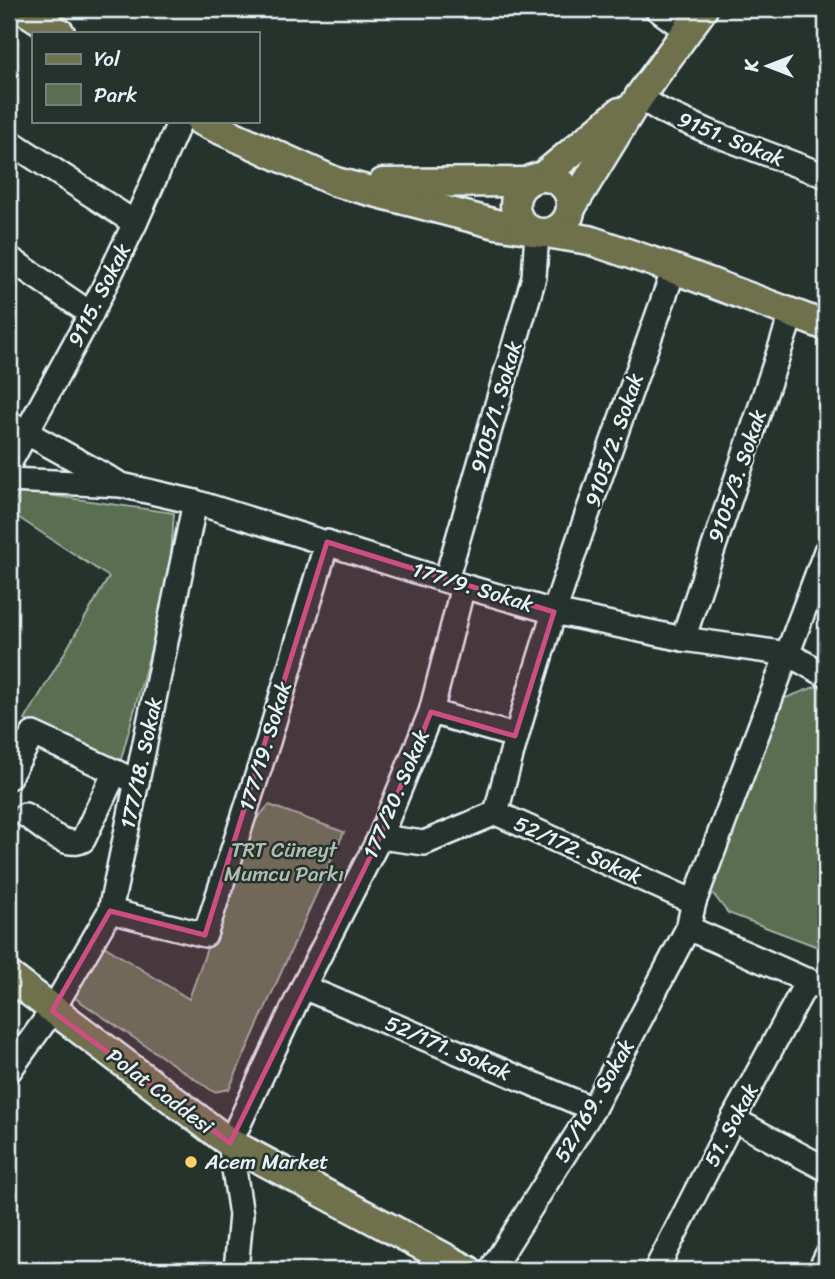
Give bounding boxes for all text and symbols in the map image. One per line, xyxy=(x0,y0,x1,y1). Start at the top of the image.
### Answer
legend xyxy=(32,32,259,122)
north arrow xyxy=(734,32,804,102)
text: Yol xyxy=(94,40,121,78)
text: K xyxy=(735,59,768,73)
text: Park xyxy=(94,76,137,114)
street label: 9151. Sokak xyxy=(672,100,790,178)
street label: 9115. Sokak xyxy=(57,236,141,354)
street label: 9105/1. Sokak xyxy=(459,336,533,478)
street label: 9105/2. Sokak xyxy=(573,368,655,512)
street label: 9105/3. Sokak xyxy=(696,404,778,548)
street label: 177/9. Sokak xyxy=(408,551,538,623)
street label: 177/19. Sokak xyxy=(227,676,303,816)
street label: 177/18. Sokak xyxy=(109,694,173,832)
street label: 177/20. Sokak xyxy=(352,723,440,865)
street label: 52/172. Sokak xyxy=(508,805,648,895)
park label: TRT Cüneyt Mumcu Parkı xyxy=(224,831,344,893)
street label: 52/171. Sokak xyxy=(379,1004,517,1092)
street label: 52/169. Sokak xyxy=(543,1032,645,1170)
street label: Polat Caddesi xyxy=(98,1038,223,1145)
street label: 51. Sokak xyxy=(693,1076,769,1174)
place label: Acem Market xyxy=(204,1143,328,1181)
marker: Acem Market xyxy=(183,1154,199,1170)

